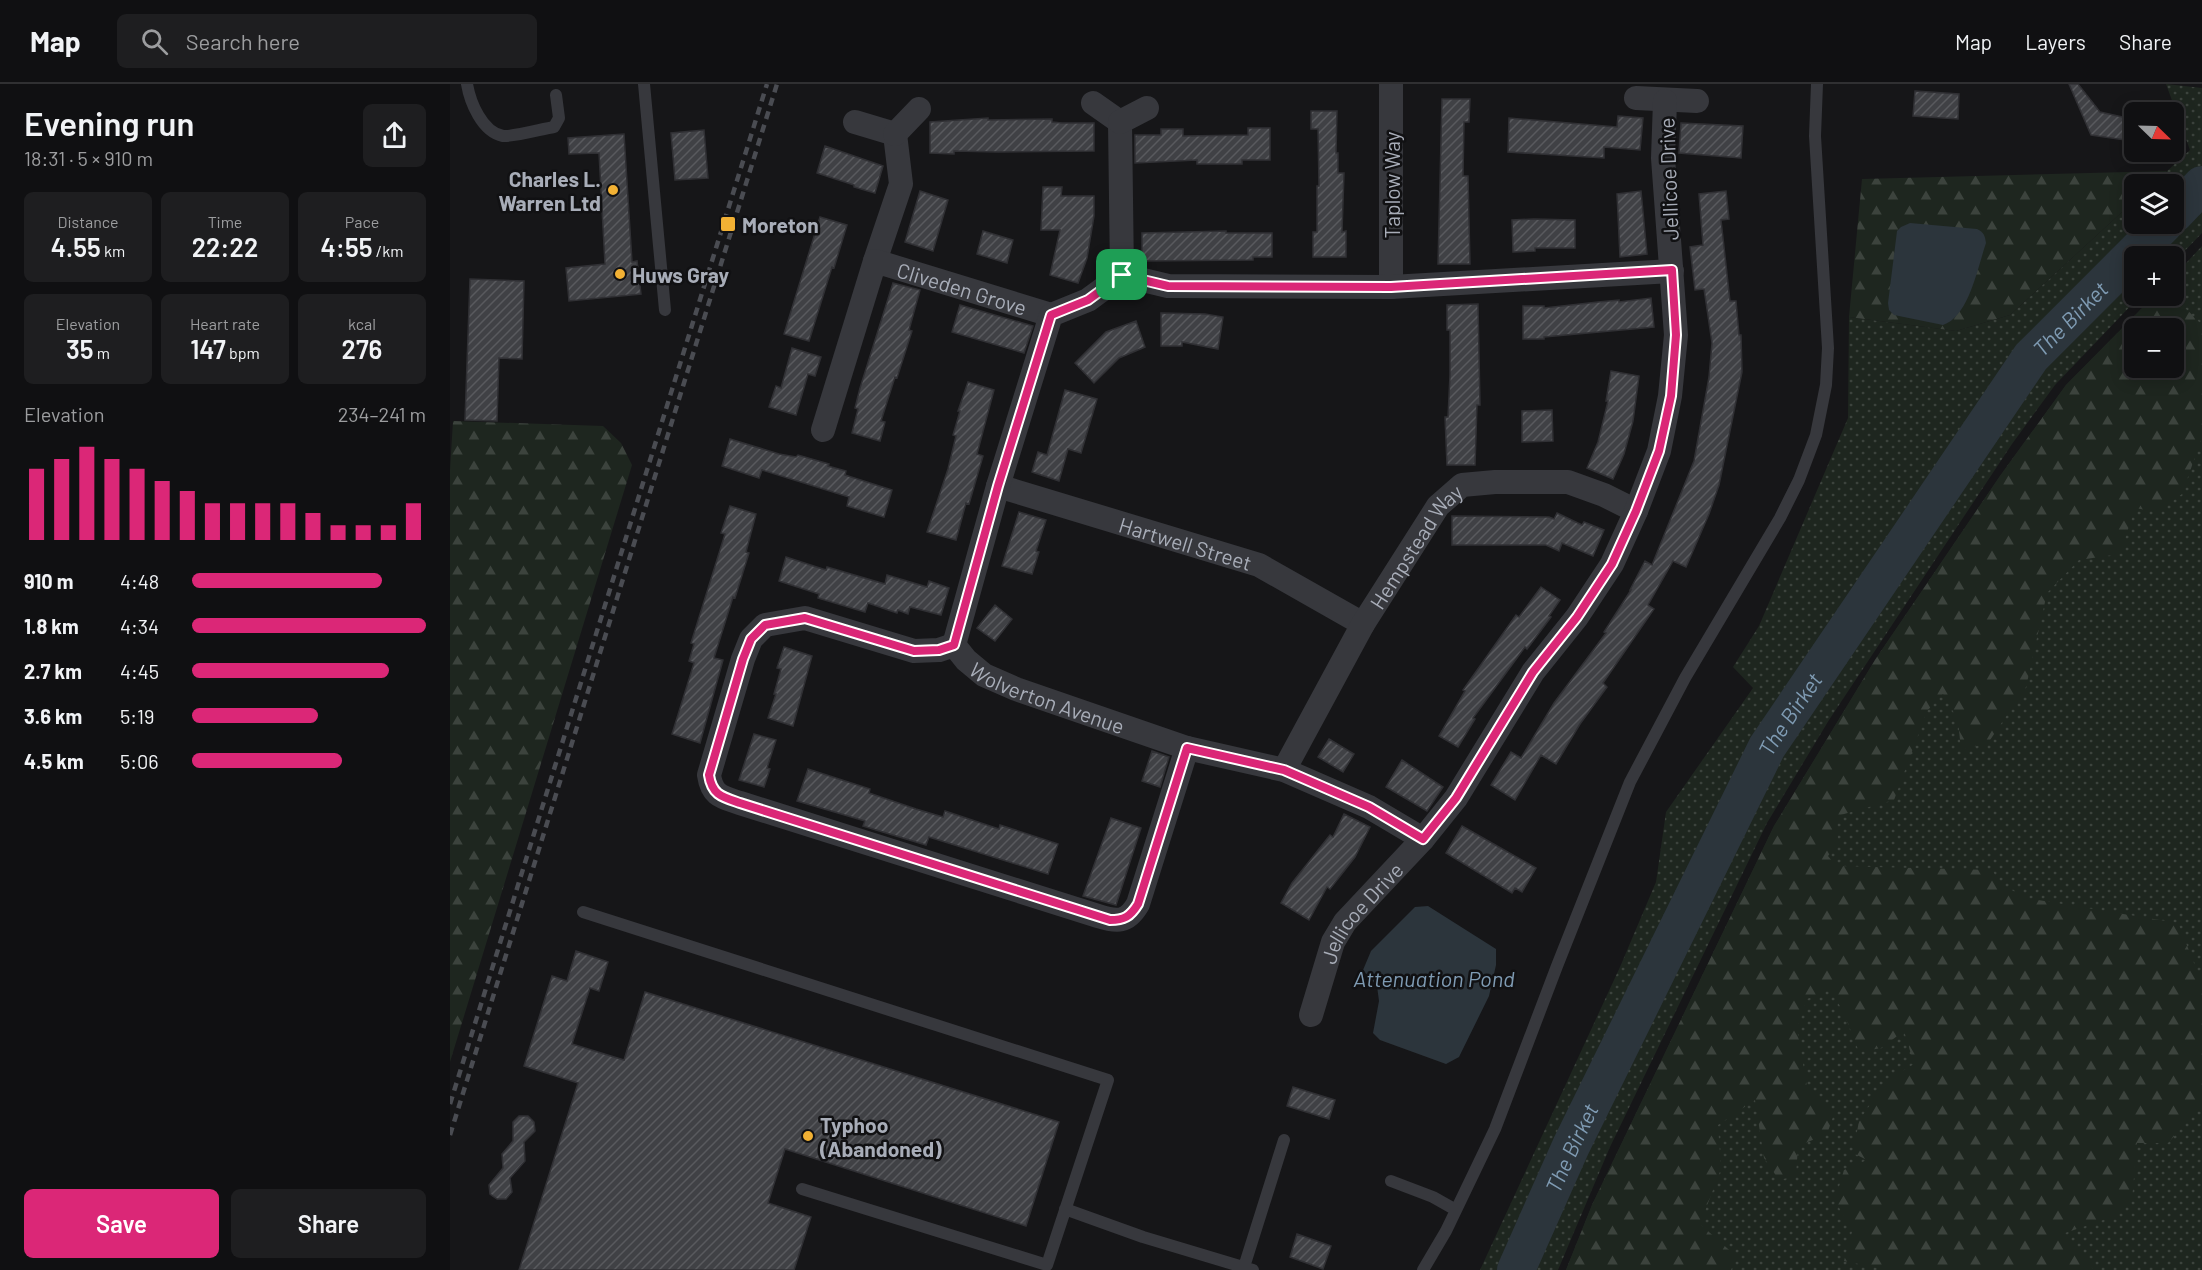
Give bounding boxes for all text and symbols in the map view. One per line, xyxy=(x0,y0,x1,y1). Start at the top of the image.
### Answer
search box xyxy=(117,14,537,68)
text: Map xyxy=(30,24,81,58)
icon: search xyxy=(138,25,171,58)
text: Search here xyxy=(186,28,300,54)
text: Map xyxy=(1955,29,1992,54)
text: Layers xyxy=(2025,29,2086,54)
text: Share xyxy=(2119,29,2172,54)
north arrow xyxy=(2124,102,2184,162)
map controls xyxy=(2124,102,2184,378)
text: Evening run xyxy=(24,103,194,143)
button: share xyxy=(363,104,426,167)
street label: Jellicoe Drive xyxy=(1653,117,1683,241)
street label: Taplow Way xyxy=(1379,131,1404,238)
text: 18:31 · 5 × 910 m xyxy=(24,146,153,170)
place label: Charles L. Warren Ltd xyxy=(498,166,601,215)
button: layers xyxy=(2124,174,2184,234)
marker: Charles L. Warren Ltd xyxy=(606,183,620,197)
text: Distance xyxy=(58,212,118,231)
text: Time xyxy=(208,212,242,231)
text: Pace xyxy=(345,212,379,231)
place label: Moreton xyxy=(742,212,819,237)
marker: Moreton xyxy=(719,215,737,233)
text: 4.55 xyxy=(51,231,101,262)
text: 22:22 xyxy=(192,231,258,262)
text: 4:55 xyxy=(321,231,373,262)
text: km xyxy=(101,241,125,260)
text: /km xyxy=(373,241,403,260)
button: + xyxy=(2124,246,2184,306)
pin xyxy=(1096,249,1147,300)
street label: Cliveden Grove xyxy=(894,256,1030,319)
icon: arrive xyxy=(1105,258,1138,291)
place label: Huws Gray xyxy=(632,262,730,287)
marker: Huws Gray xyxy=(613,267,627,281)
water label: The Birket xyxy=(2027,275,2113,361)
text: Elevation xyxy=(56,314,120,333)
text: Heart rate xyxy=(190,314,260,333)
text: kcal xyxy=(348,314,376,333)
button: − xyxy=(2124,318,2184,378)
text: 35 xyxy=(66,333,94,364)
text: 147 xyxy=(190,333,226,364)
text: 276 xyxy=(342,333,382,364)
text: m xyxy=(94,343,110,362)
text: bpm xyxy=(226,343,260,362)
text: Elevation xyxy=(24,402,105,426)
text: 234–241 m xyxy=(338,402,426,426)
street label: Hempstead Way xyxy=(1364,478,1467,613)
street label: Hartwell Street xyxy=(1116,511,1255,575)
text: 910 m xyxy=(24,569,73,593)
text: 4:48 xyxy=(120,569,159,593)
text: 1.8 km xyxy=(24,614,79,638)
text: 4:34 xyxy=(120,614,159,638)
street label: Wolverton Avenue xyxy=(965,656,1128,738)
text: 2.7 km xyxy=(24,659,82,683)
text: 4:45 xyxy=(120,659,159,683)
water label: The Birket xyxy=(1752,667,1827,760)
text: 3.6 km xyxy=(24,704,82,728)
text: 5:19 xyxy=(120,704,154,728)
text: 4.5 km xyxy=(24,749,84,773)
text: 5:06 xyxy=(120,749,159,773)
street label: Jellicoe Drive xyxy=(1315,857,1407,966)
water label: Attenuation Pond xyxy=(1353,965,1515,991)
water label: The Birket xyxy=(1539,1099,1603,1196)
place label: Typhoo (Abandoned) xyxy=(819,1112,942,1161)
marker: Typhoo (Abandoned) xyxy=(801,1129,815,1143)
button: Save xyxy=(24,1189,219,1258)
button: Share xyxy=(231,1189,426,1258)

